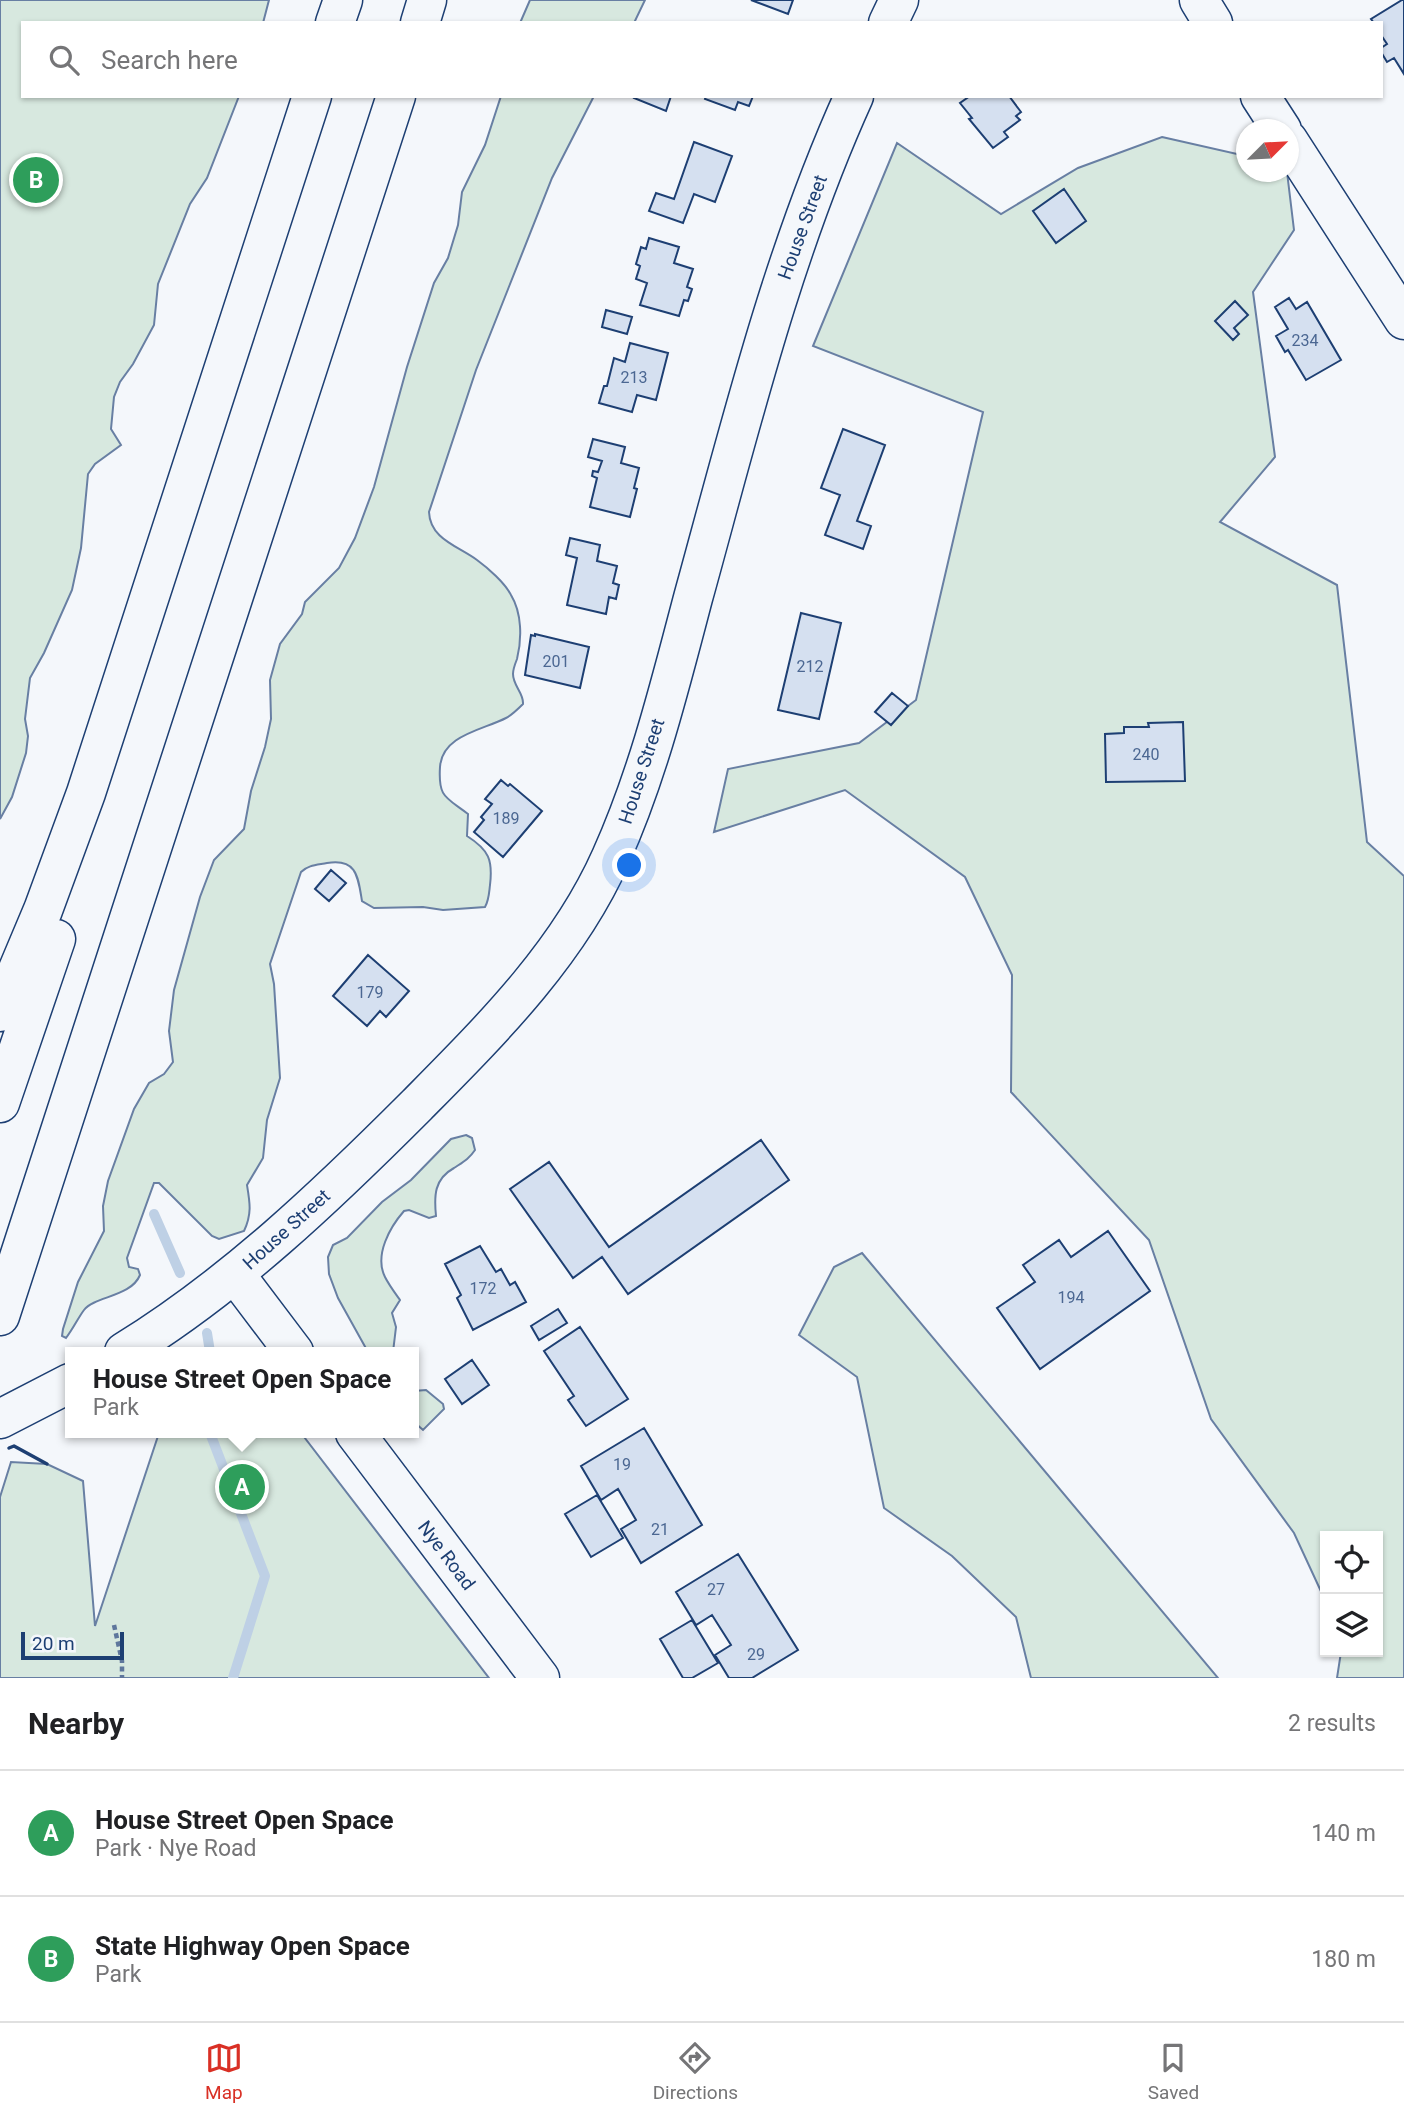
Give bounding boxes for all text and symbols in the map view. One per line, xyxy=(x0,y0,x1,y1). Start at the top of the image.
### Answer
search box xyxy=(21,21,1383,98)
icon: search xyxy=(45,41,83,79)
text: Search here xyxy=(101,45,238,75)
north arrow xyxy=(1236,119,1299,182)
pin: B xyxy=(13,154,59,206)
street label: House Street xyxy=(773,172,832,283)
house number: 234 xyxy=(1292,331,1318,350)
house number: 213 xyxy=(621,368,647,387)
house number: 201 xyxy=(543,652,569,671)
house number: 212 xyxy=(797,657,823,676)
street label: House Street xyxy=(614,715,669,827)
house number: 240 xyxy=(1133,745,1159,764)
house number: 189 xyxy=(493,809,519,828)
your location xyxy=(612,848,646,882)
house number: 179 xyxy=(357,983,383,1002)
street label: House Street xyxy=(238,1184,335,1275)
house number: 172 xyxy=(470,1279,496,1298)
house number: 194 xyxy=(1058,1288,1084,1307)
popup xyxy=(65,1347,419,1438)
text: House Street Open Space xyxy=(93,1364,391,1394)
text: Park xyxy=(93,1394,139,1421)
house number: 19 xyxy=(613,1455,631,1474)
pin: A xyxy=(219,1461,265,1513)
street label: Nye Road xyxy=(413,1516,480,1594)
house number: 21 xyxy=(651,1520,669,1539)
map controls xyxy=(1320,1531,1383,1657)
button: locate xyxy=(1320,1531,1383,1594)
house number: 27 xyxy=(707,1580,725,1599)
button: layers xyxy=(1320,1594,1383,1657)
scale bar xyxy=(21,1629,124,1661)
text: 20 m xyxy=(32,1632,75,1655)
house number: 29 xyxy=(747,1645,765,1664)
text: Nearby xyxy=(28,1706,124,1741)
text: 2 results xyxy=(1288,1710,1376,1737)
text: House Street Open Space xyxy=(95,1805,394,1835)
text: A xyxy=(43,1820,59,1847)
text: 140 m xyxy=(1311,1820,1376,1847)
text: Park · Nye Road xyxy=(95,1835,257,1862)
text: State Highway Open Space xyxy=(95,1931,410,1961)
text: B xyxy=(44,1946,58,1973)
text: 180 m xyxy=(1311,1946,1376,1973)
text: Park xyxy=(95,1961,141,1988)
tab: Map xyxy=(205,2039,243,2104)
tab: Directions xyxy=(653,2039,738,2104)
tab: Saved xyxy=(1148,2039,1199,2104)

